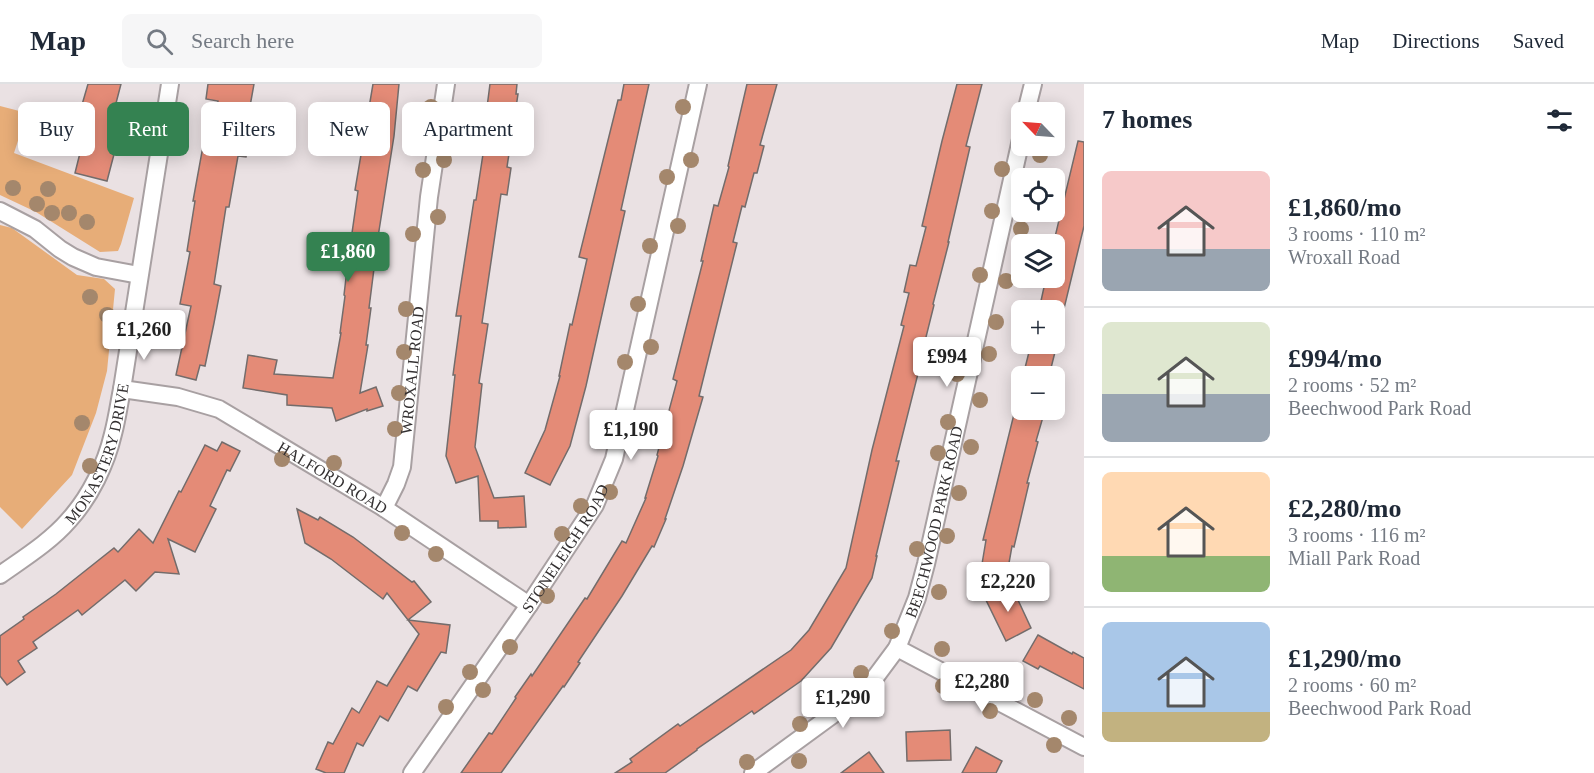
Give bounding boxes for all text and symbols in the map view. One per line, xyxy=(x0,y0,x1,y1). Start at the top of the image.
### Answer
search box xyxy=(122,14,542,68)
text: Map xyxy=(30,25,86,56)
icon: search xyxy=(143,25,176,58)
text: Search here xyxy=(191,28,294,53)
text: Map xyxy=(1321,29,1359,53)
text: Directions xyxy=(1392,29,1480,53)
text: Saved xyxy=(1513,29,1564,53)
chip: Buy xyxy=(18,102,95,156)
chip: Rent xyxy=(107,102,189,156)
chip: Filters xyxy=(201,102,296,156)
chip: New xyxy=(308,102,390,156)
chip: Apartment xyxy=(402,102,534,156)
north arrow xyxy=(1011,102,1065,156)
map controls xyxy=(1011,102,1065,420)
icon: filters xyxy=(1543,104,1576,137)
text: 7 homes xyxy=(1102,105,1192,134)
button: locate xyxy=(1011,168,1065,222)
text: £1,860/mo xyxy=(1288,193,1401,222)
icon: home xyxy=(1150,195,1222,267)
text: 3 rooms · 110 m² xyxy=(1288,223,1425,245)
pin: £1,860 xyxy=(299,232,397,283)
button: layers xyxy=(1011,234,1065,288)
text: £1,860 xyxy=(321,240,376,262)
text: Wroxall Road xyxy=(1288,246,1400,268)
button: + xyxy=(1011,300,1065,354)
street label: WROXALL ROAD xyxy=(397,305,427,435)
pin: £1,260 xyxy=(95,310,193,361)
text: £1,260 xyxy=(117,318,172,340)
pin: £994 xyxy=(911,337,983,388)
text: £994/mo xyxy=(1288,344,1382,373)
text: £994 xyxy=(927,345,967,367)
icon: home xyxy=(1150,346,1222,418)
button: − xyxy=(1011,366,1065,420)
text: 2 rooms · 52 m² xyxy=(1288,374,1416,396)
street label: MONASTERY DRIVE xyxy=(61,382,131,527)
text: Beechwood Park Road xyxy=(1288,397,1471,419)
pin: £1,190 xyxy=(582,410,680,461)
text: £1,190 xyxy=(604,418,659,440)
street label: BEECHWOOD PARK ROAD xyxy=(902,424,965,620)
street label: HALFORD ROAD xyxy=(275,438,391,517)
street label: STONELEIGH ROAD xyxy=(518,482,611,616)
text: £2,280/mo xyxy=(1288,494,1401,523)
icon: home xyxy=(1150,496,1222,568)
text: 3 rooms · 116 m² xyxy=(1288,524,1425,546)
text: Miall Park Road xyxy=(1288,547,1420,569)
pin: £2,220 xyxy=(959,562,1057,613)
text: £2,220 xyxy=(981,570,1036,592)
text: £1,290/mo xyxy=(1288,644,1401,673)
icon: home xyxy=(1150,646,1222,718)
pin: £2,280 xyxy=(933,662,1031,713)
text: £2,280 xyxy=(955,670,1010,692)
text: 2 rooms · 60 m² xyxy=(1288,674,1416,696)
pin: £1,290 xyxy=(794,678,892,729)
text: £1,290 xyxy=(816,686,871,708)
text: Beechwood Park Road xyxy=(1288,697,1471,719)

